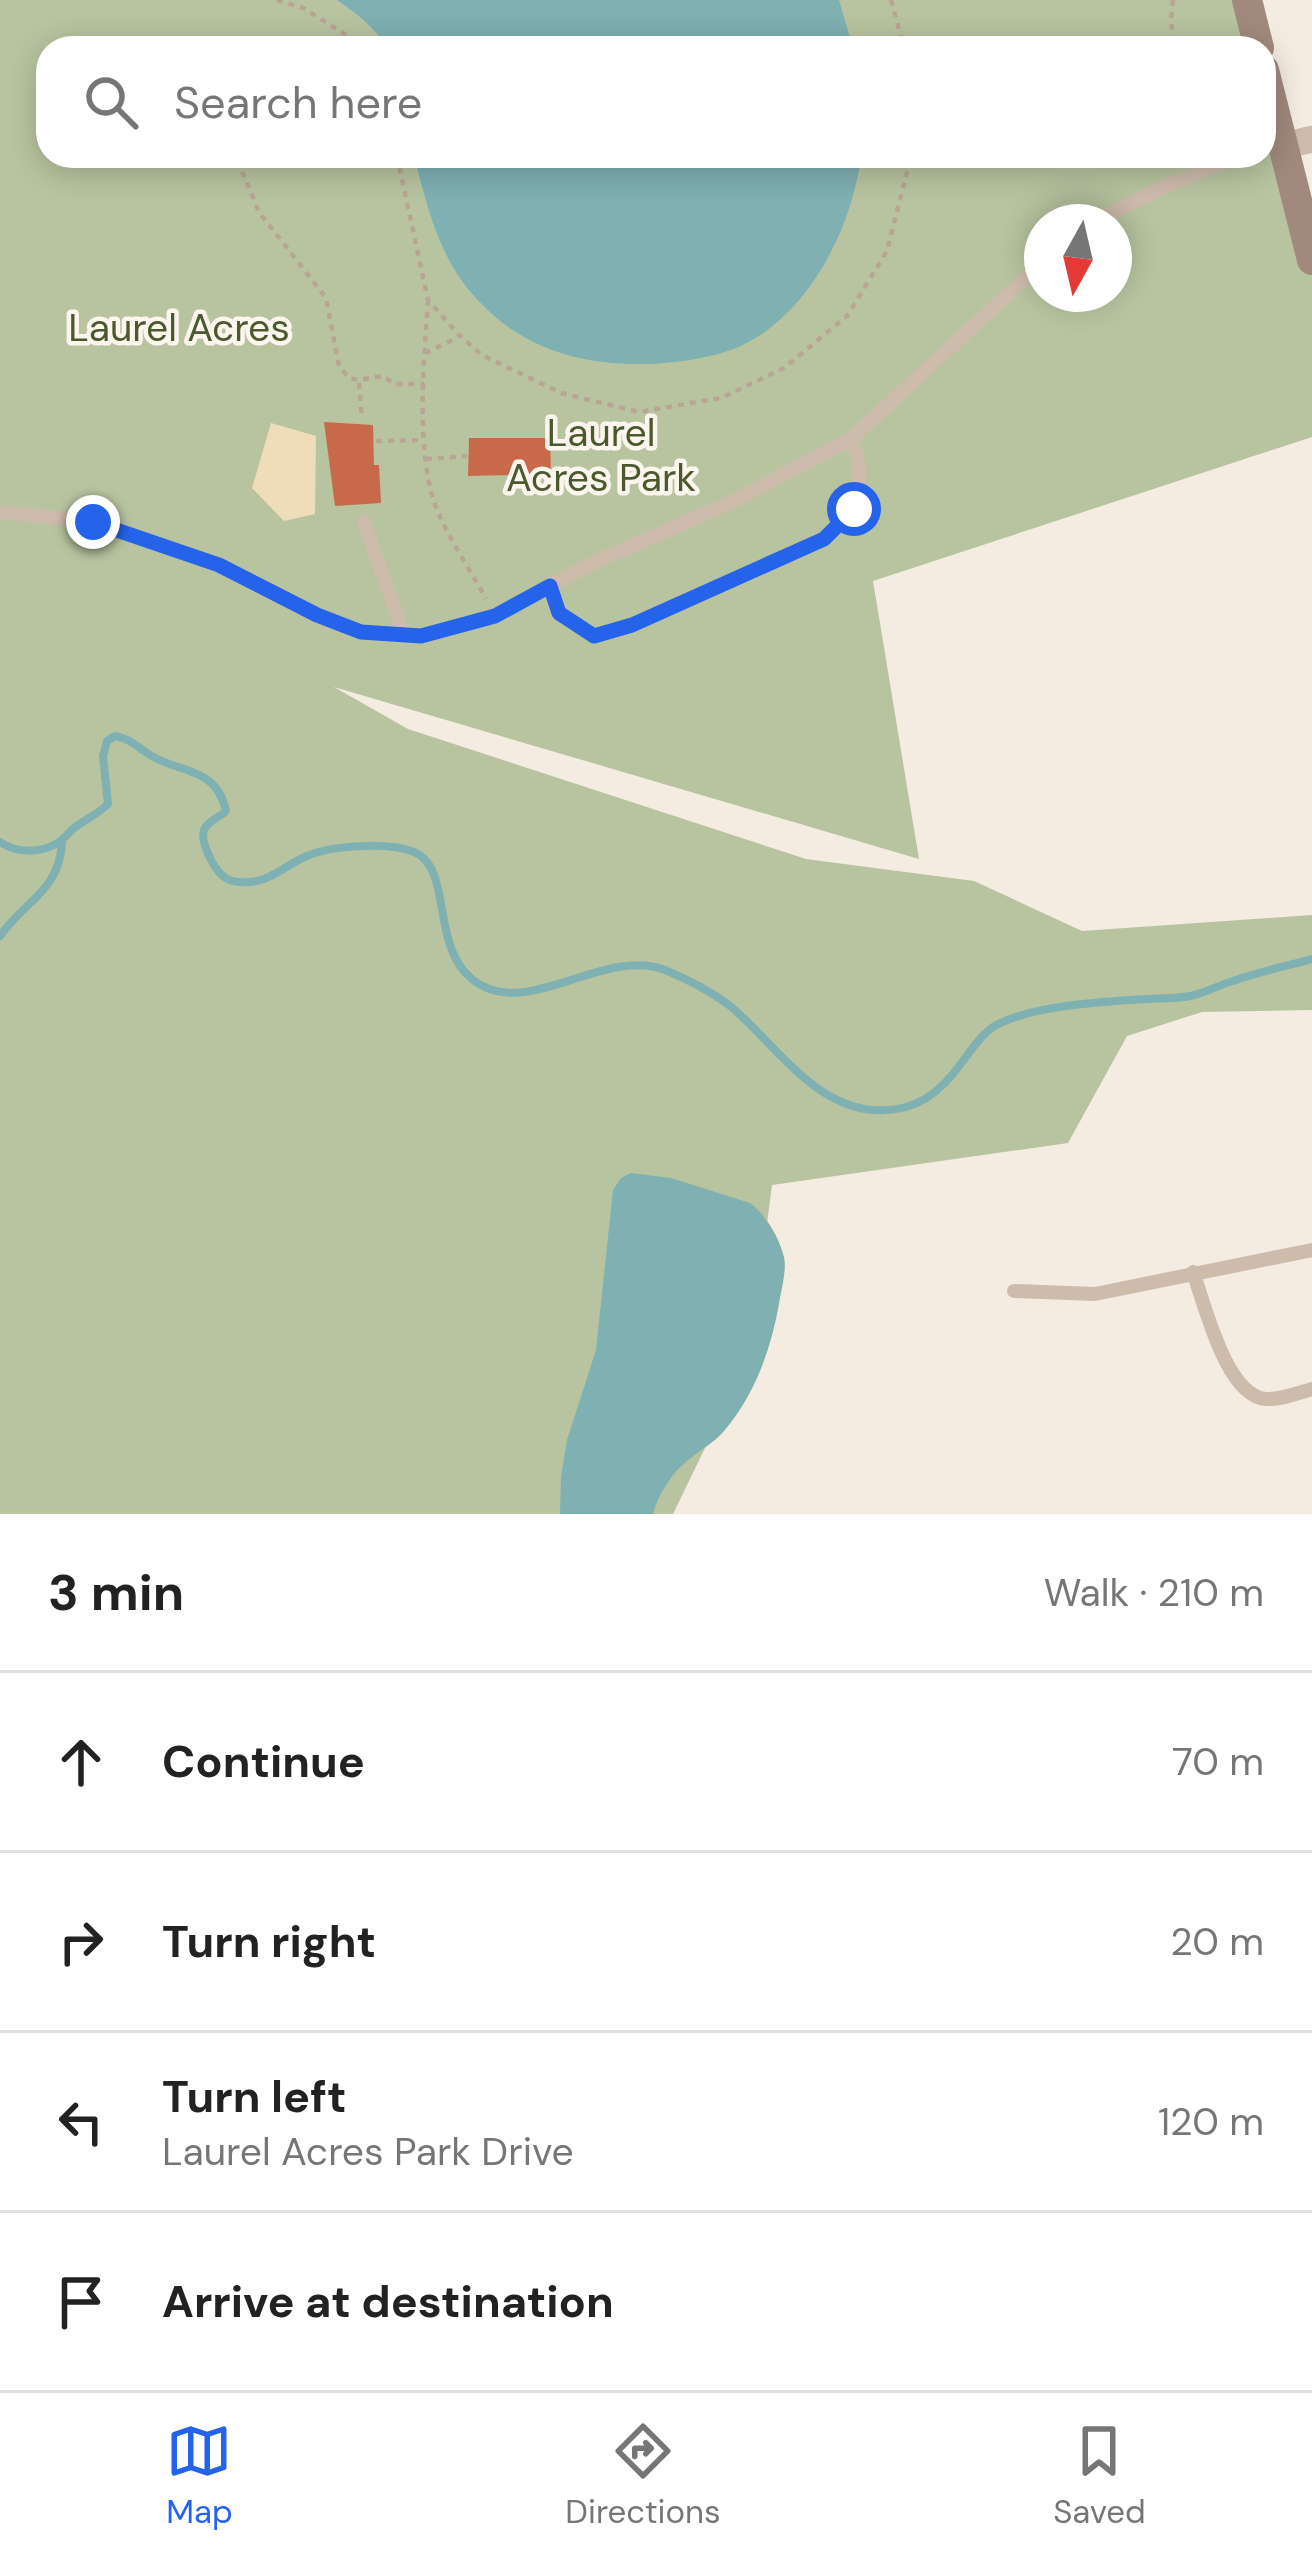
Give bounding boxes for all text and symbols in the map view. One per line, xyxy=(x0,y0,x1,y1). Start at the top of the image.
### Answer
search box xyxy=(36,36,1276,168)
icon: search xyxy=(78,69,144,135)
text: Search here xyxy=(174,73,422,132)
north arrow xyxy=(1024,204,1132,312)
park label: Laurel Acres xyxy=(68,302,290,353)
park label: Laurel Acres Park xyxy=(506,407,696,503)
route start xyxy=(827,482,881,536)
route end xyxy=(66,495,120,549)
text: 3 min xyxy=(48,1559,184,1626)
text: Walk · 210 m xyxy=(1044,1567,1264,1618)
icon: ahead xyxy=(48,1729,114,1795)
text: Continue xyxy=(162,1732,365,1791)
text: 70 m xyxy=(1172,1736,1264,1787)
icon: right xyxy=(48,1909,114,1975)
text: Turn right xyxy=(162,1912,376,1971)
text: 20 m xyxy=(1170,1916,1264,1967)
text: Turn left xyxy=(162,2067,346,2126)
icon: left xyxy=(48,2089,114,2155)
text: 120 m xyxy=(1158,2096,1264,2147)
text: Laurel Acres Park Drive xyxy=(162,2126,574,2177)
icon: arrive xyxy=(48,2269,114,2335)
text: Arrive at destination xyxy=(162,2272,614,2331)
tab: Map xyxy=(166,2418,233,2533)
tab: Directions xyxy=(565,2418,721,2533)
tab: Saved xyxy=(1053,2418,1146,2533)

